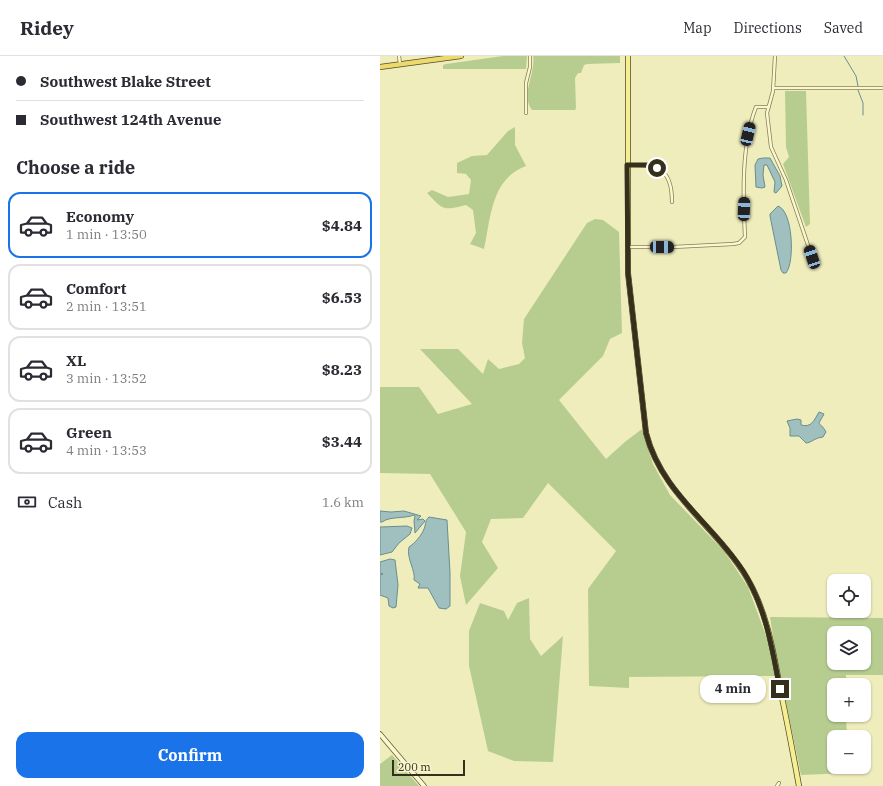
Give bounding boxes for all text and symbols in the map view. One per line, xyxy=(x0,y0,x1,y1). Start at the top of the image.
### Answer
text: Ridey xyxy=(20,16,74,40)
text: Map xyxy=(683,19,712,37)
text: Directions xyxy=(734,19,802,37)
text: Saved xyxy=(824,19,863,37)
text: Southwest Blake Street xyxy=(40,72,211,91)
text: Southwest 124th Avenue xyxy=(40,110,222,129)
car xyxy=(739,121,757,147)
text: Choose a ride xyxy=(16,156,135,179)
route start xyxy=(648,159,666,177)
car xyxy=(738,197,750,221)
icon: car xyxy=(18,207,54,243)
text: Economy xyxy=(66,207,134,226)
text: $4.84 xyxy=(322,216,362,235)
text: 1 min · 13:50 xyxy=(66,226,147,243)
car xyxy=(650,241,674,253)
car xyxy=(803,244,821,270)
icon: car xyxy=(18,279,54,315)
text: Comfort xyxy=(66,279,126,298)
text: $6.53 xyxy=(322,288,362,307)
text: 2 min · 13:51 xyxy=(66,298,147,315)
icon: car xyxy=(18,351,54,387)
text: XL xyxy=(66,351,86,370)
text: $8.23 xyxy=(322,360,362,379)
text: 3 min · 13:52 xyxy=(66,370,147,387)
icon: car xyxy=(18,423,54,459)
text: Green xyxy=(66,423,112,442)
text: $3.44 xyxy=(322,432,362,451)
text: 4 min · 13:53 xyxy=(66,442,147,459)
icon: cash xyxy=(16,491,38,513)
text: Cash xyxy=(48,493,82,512)
text: 1.6 km xyxy=(322,494,364,511)
map controls xyxy=(827,574,871,774)
button: locate xyxy=(827,574,871,618)
button: layers xyxy=(827,626,871,670)
callout: 4 min xyxy=(700,675,766,703)
button: + xyxy=(827,678,871,722)
text: 4 min xyxy=(715,680,751,697)
route end xyxy=(771,680,789,698)
button: − xyxy=(827,730,871,774)
button: Confirm xyxy=(16,732,364,778)
scale bar xyxy=(392,758,465,777)
text: 200 m xyxy=(398,760,431,774)

